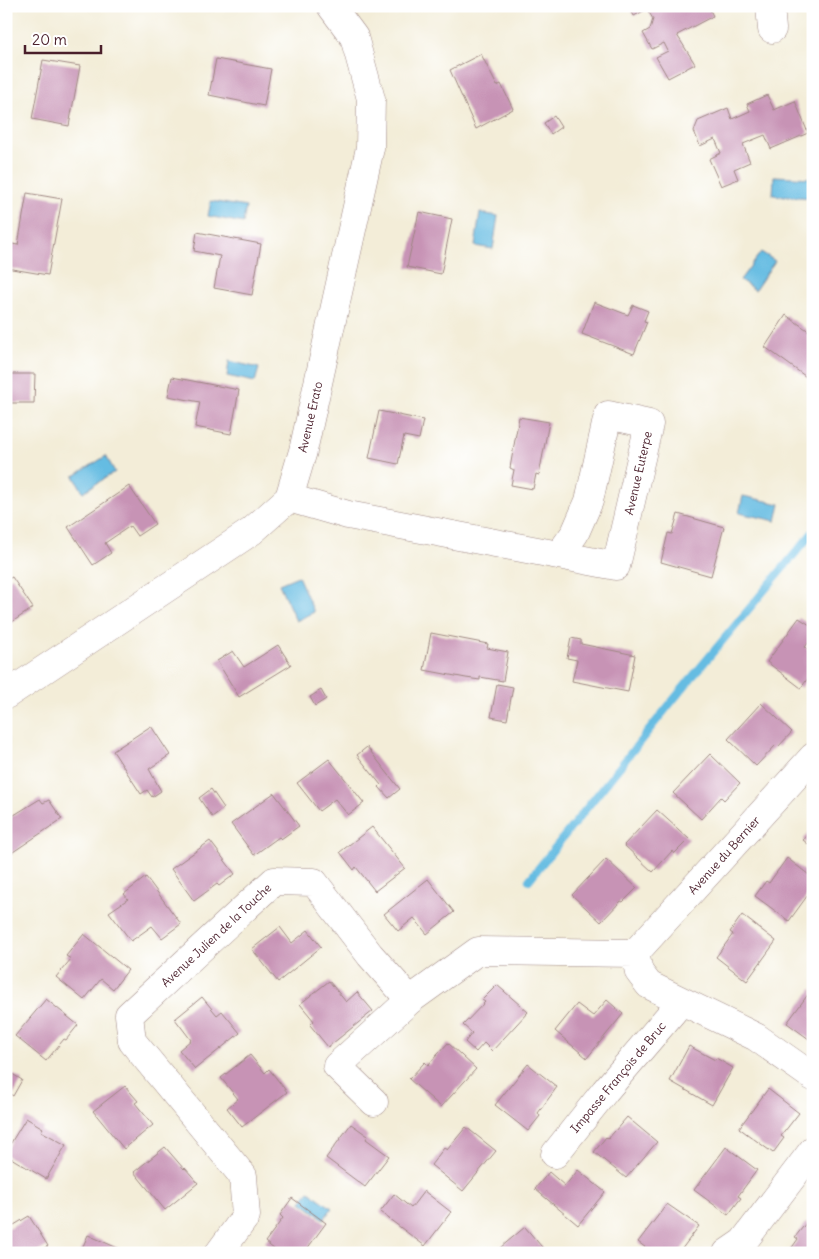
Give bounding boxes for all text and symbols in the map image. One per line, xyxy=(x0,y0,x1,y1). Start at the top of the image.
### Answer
scale bar xyxy=(25,22,101,54)
text: 20 m xyxy=(32,30,67,49)
street label: Avenue Erato xyxy=(295,380,326,454)
street label: Avenue Euterpe xyxy=(621,430,655,516)
street label: Avenue du Bernier xyxy=(685,813,763,897)
street label: Avenue Julien de la Touche xyxy=(158,880,274,990)
street label: Impasse François de Bruc xyxy=(567,1018,669,1136)

